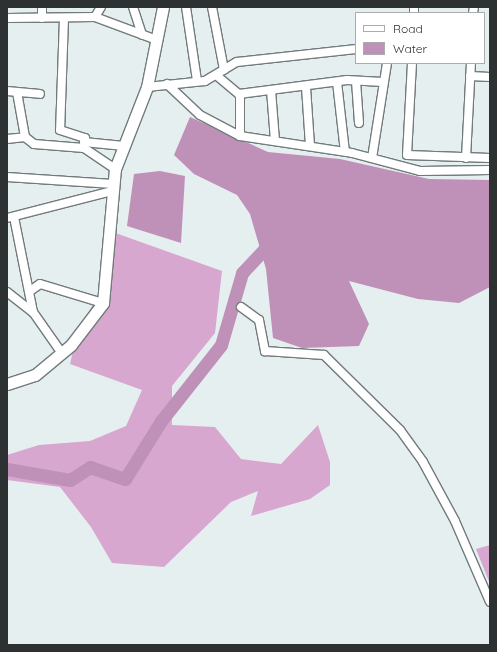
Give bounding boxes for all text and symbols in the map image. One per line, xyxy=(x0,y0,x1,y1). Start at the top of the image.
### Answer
legend xyxy=(355,12,485,64)
text: Road xyxy=(393,21,423,36)
text: Water xyxy=(393,41,427,56)

